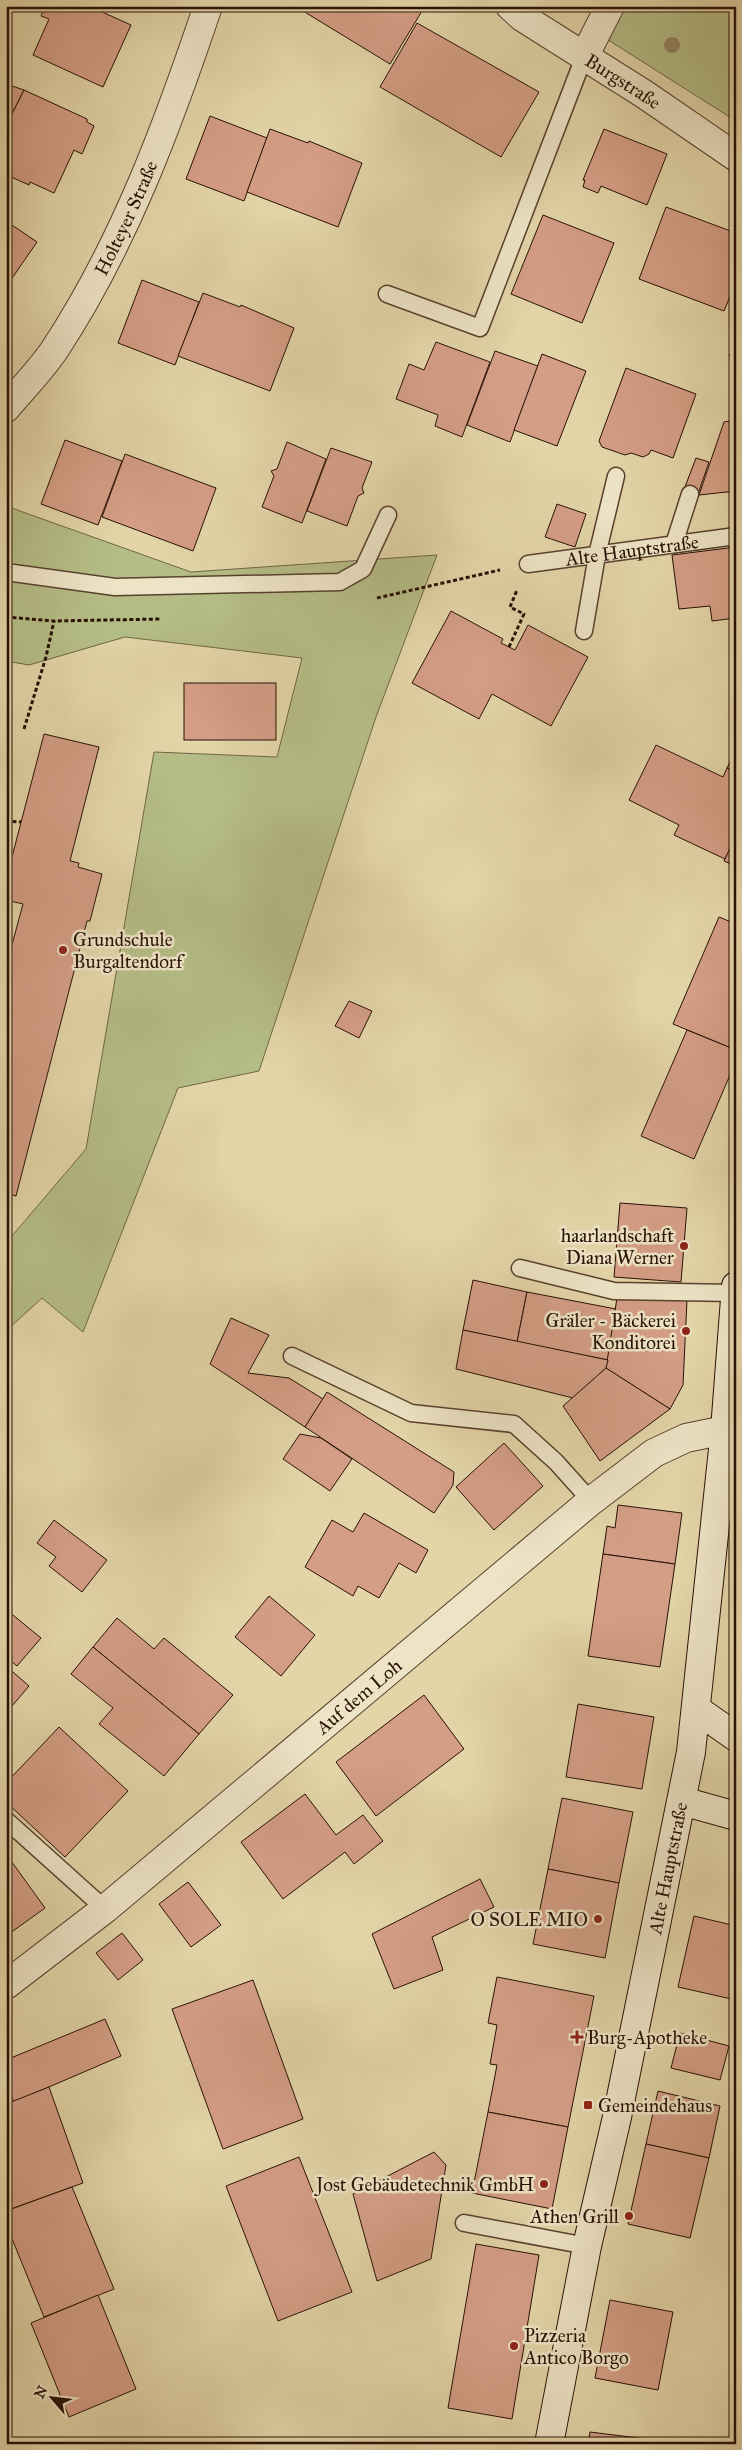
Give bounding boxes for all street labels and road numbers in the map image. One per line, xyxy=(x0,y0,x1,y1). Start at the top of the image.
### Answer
street label: Burgstraße xyxy=(581,49,665,114)
street label: Holteyer Straße xyxy=(90,157,162,279)
street label: Alte Hauptstraße xyxy=(563,530,700,571)
street label: Auf dem Loh xyxy=(311,1654,407,1740)
street label: Alte Hauptstraße xyxy=(643,1800,693,1937)

